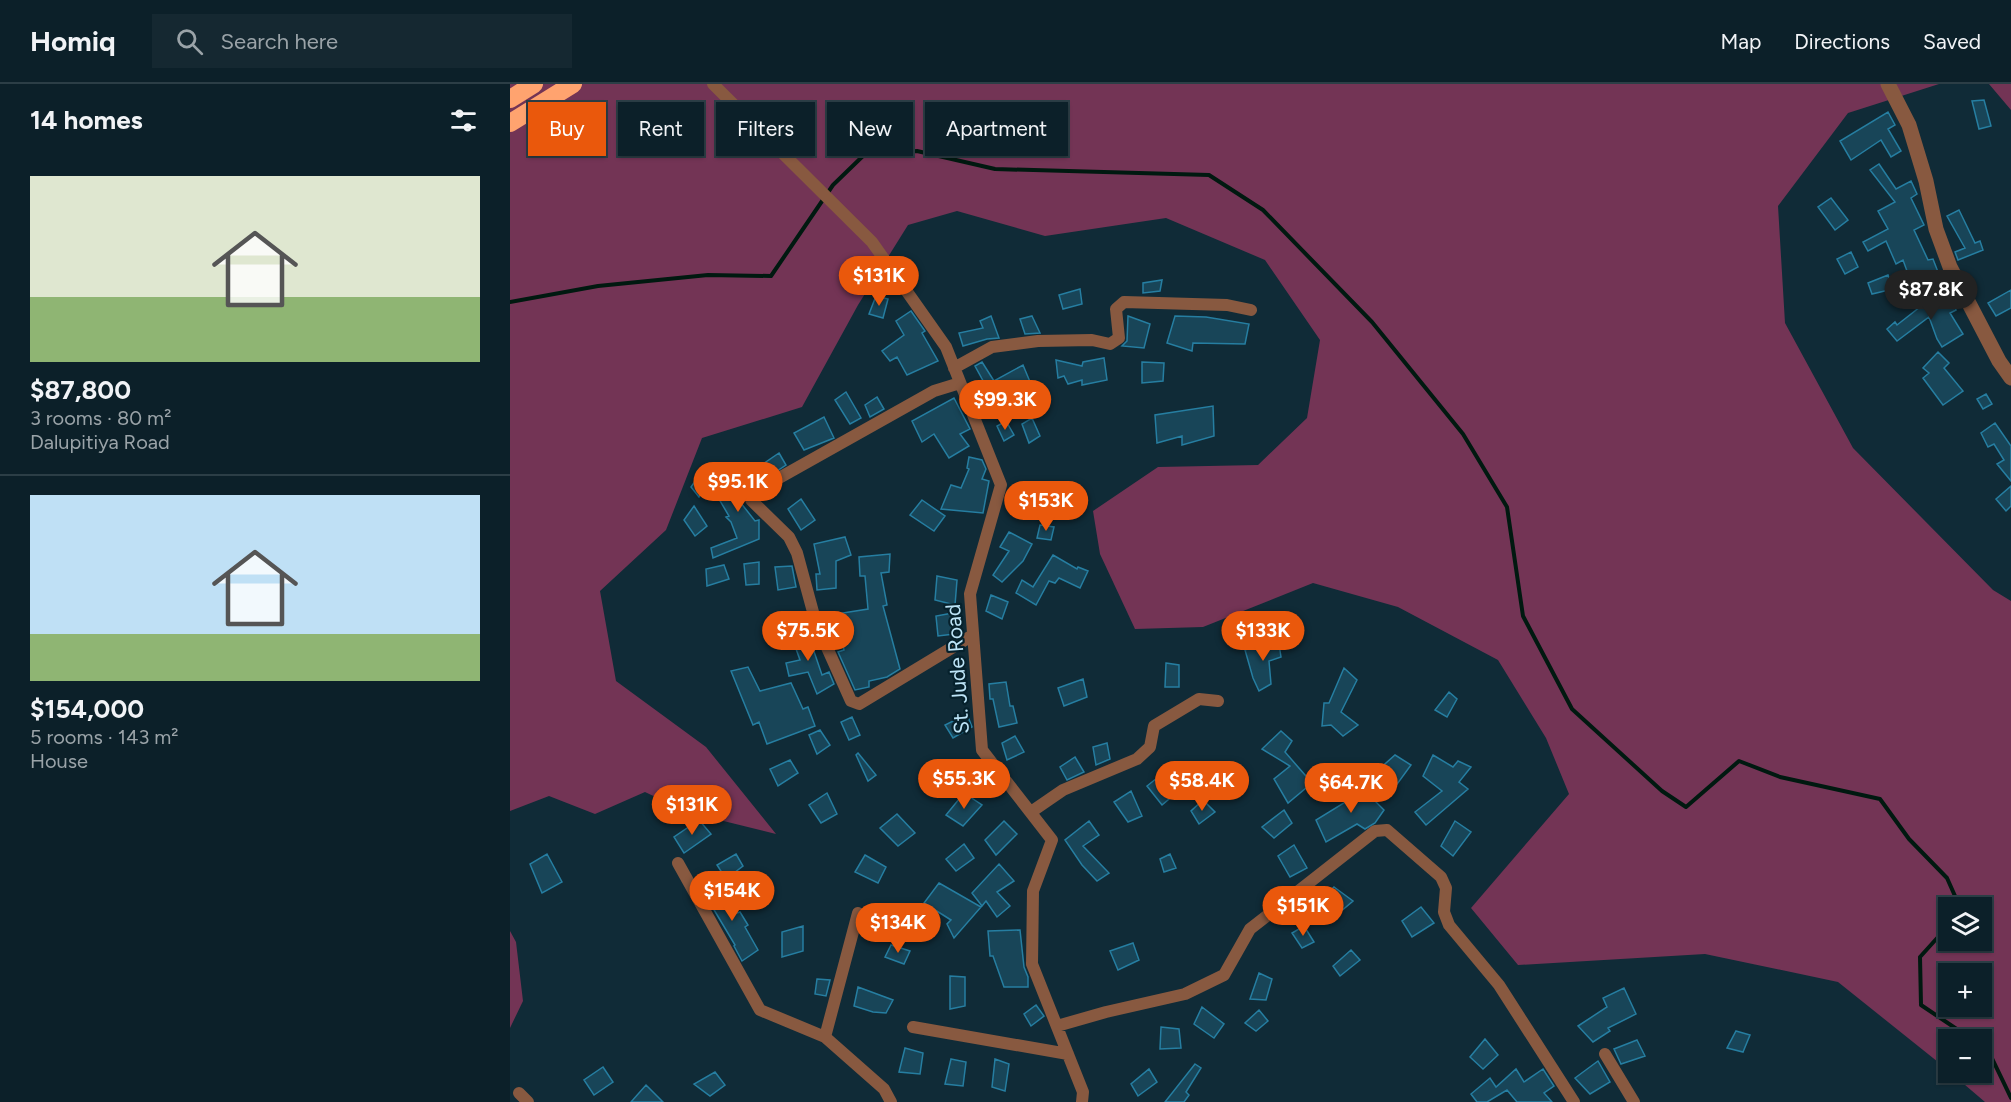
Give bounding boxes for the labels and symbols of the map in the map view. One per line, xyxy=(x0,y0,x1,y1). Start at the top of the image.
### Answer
pin: $131K xyxy=(837,256,921,307)
pin: $87.8K xyxy=(1882,270,1980,321)
pin: $99.3K xyxy=(956,380,1054,431)
pin: $95.1K xyxy=(689,462,787,513)
pin: $153K xyxy=(1004,481,1088,532)
street label: St. Jude Road xyxy=(940,603,974,735)
pin: $75.5K xyxy=(759,611,857,662)
pin: $133K xyxy=(1221,611,1305,662)
pin: $55.3K xyxy=(915,759,1013,810)
pin: $58.4K xyxy=(1153,761,1251,812)
pin: $64.7K xyxy=(1302,763,1400,814)
pin: $131K xyxy=(650,785,734,836)
pin: $154K xyxy=(690,871,774,922)
pin: $151K xyxy=(1261,886,1345,937)
pin: $134K xyxy=(856,903,940,954)

